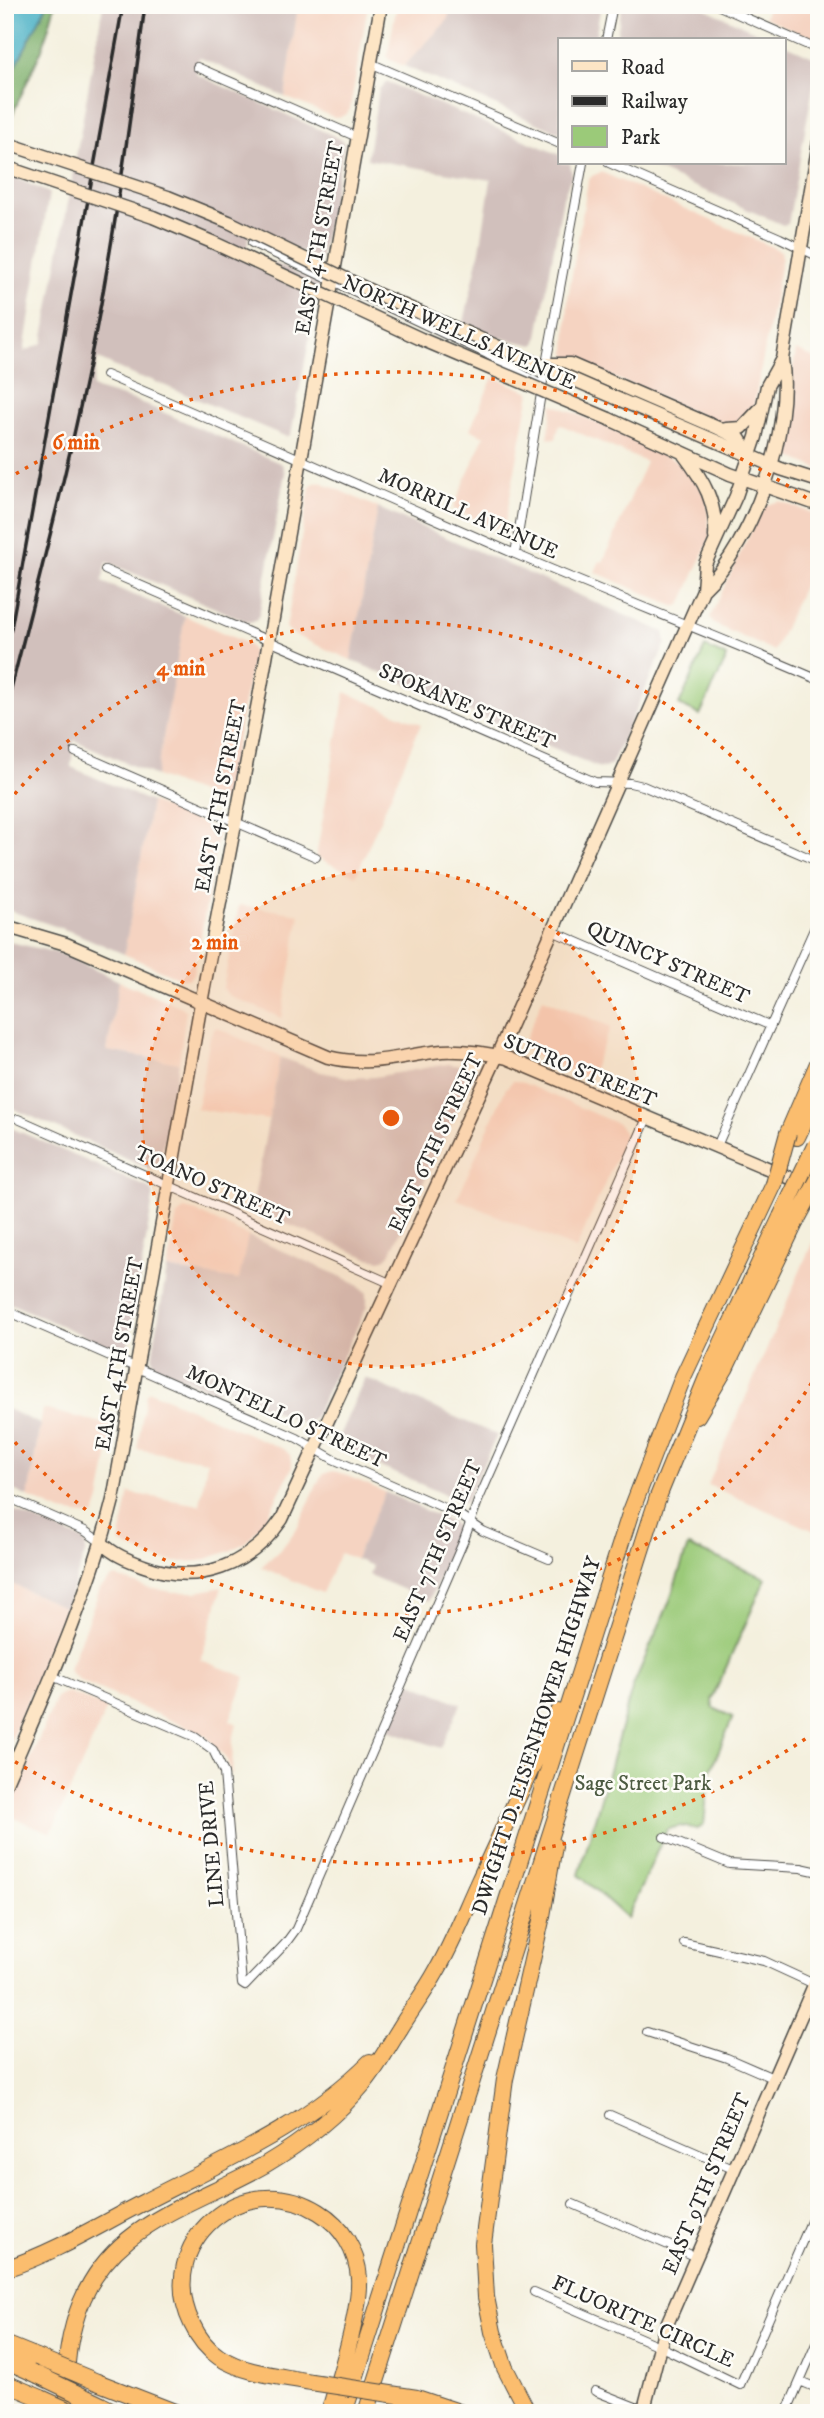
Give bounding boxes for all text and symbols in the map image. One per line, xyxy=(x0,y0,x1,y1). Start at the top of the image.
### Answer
legend xyxy=(558,38,786,164)
text: Road xyxy=(621,55,665,81)
text: Railway xyxy=(621,89,689,115)
text: Park xyxy=(621,125,661,151)
street label: EAST 4TH STREET xyxy=(290,139,350,337)
street label: NORTH WELLS AVENUE xyxy=(338,270,580,396)
text: 6 min xyxy=(52,430,101,456)
street label: MORRILL AVENUE xyxy=(374,463,562,565)
text: 4 min xyxy=(157,656,206,682)
street label: SPOKANE STREET xyxy=(375,658,559,756)
street label: EAST 4TH STREET xyxy=(190,697,253,895)
street label: QUINCY STREET xyxy=(582,915,754,1011)
text: 2 min xyxy=(192,930,240,956)
street label: SUTRO STREET xyxy=(500,1028,660,1114)
street label: EAST 6TH STREET xyxy=(383,1049,489,1237)
centre of rings xyxy=(379,1106,403,1130)
street label: TOANO STREET xyxy=(130,1140,294,1232)
street label: EAST 4TH STREET xyxy=(90,1255,150,1453)
street label: MONTELLO STREET xyxy=(182,1359,390,1475)
street label: EAST 7TH STREET xyxy=(388,1456,488,1646)
street label: DWIGHT D. EISENHOWER HIGHWAY xyxy=(467,1553,608,1918)
park label: Sage Street Park xyxy=(575,1771,712,1797)
street label: LINE DRIVE xyxy=(194,1780,230,1908)
street label: EAST 9TH STREET xyxy=(657,2089,757,2279)
street label: FLUORITE CIRCLE xyxy=(548,2270,738,2374)

